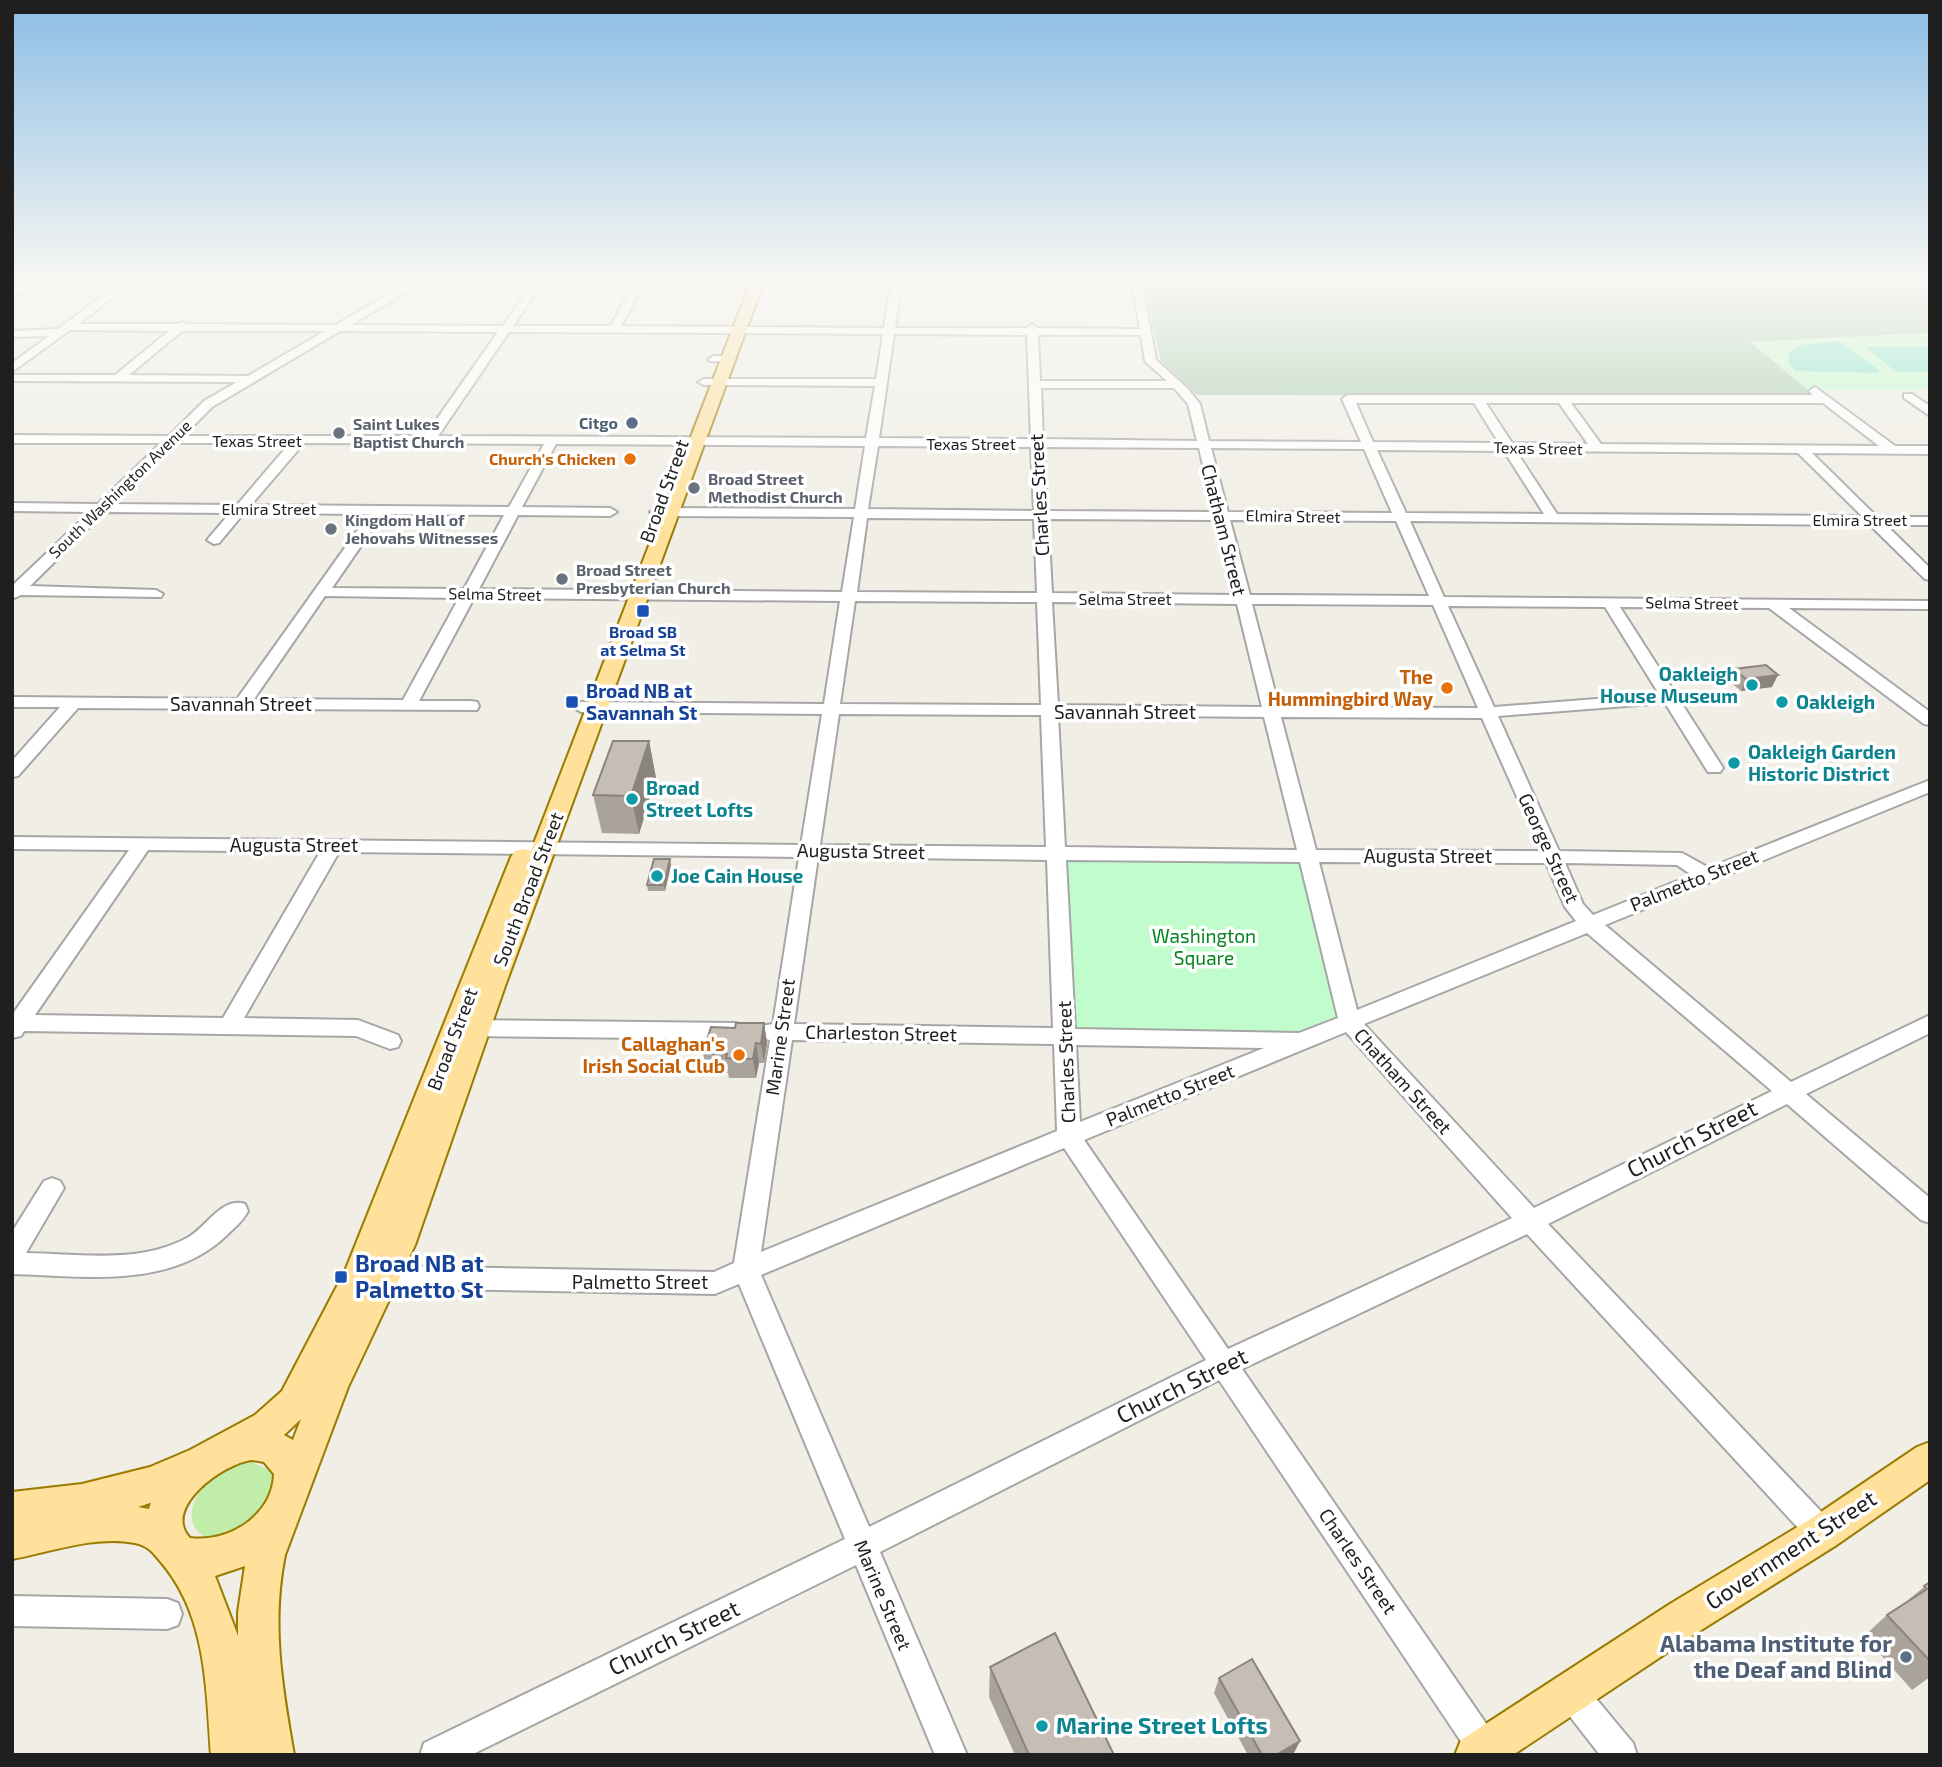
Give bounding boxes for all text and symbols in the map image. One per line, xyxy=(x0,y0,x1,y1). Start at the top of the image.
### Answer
place label: Citgo xyxy=(579,413,618,432)
place label: Saint Lukes Baptist Church xyxy=(353,414,464,451)
marker: Citgo xyxy=(624,415,640,431)
street label: South Washington Avenue xyxy=(45,416,195,562)
marker: Saint Lukes Baptist Church xyxy=(331,425,347,441)
street label: Texas Street xyxy=(212,431,302,450)
street label: Charles Street xyxy=(1024,433,1053,557)
street label: Texas Street xyxy=(926,434,1016,453)
street label: Broad Street xyxy=(634,436,693,546)
street label: Texas Street xyxy=(1493,437,1583,458)
place label: Church's Chicken xyxy=(489,449,616,468)
marker: Church's Chicken xyxy=(622,451,638,467)
street label: Chatham Street xyxy=(1197,462,1252,598)
place label: Broad Street Methodist Church xyxy=(708,469,843,506)
marker: Broad Street Methodist Church xyxy=(686,480,702,496)
street label: Elmira Street xyxy=(222,499,316,518)
street label: Elmira Street xyxy=(1245,505,1341,526)
place label: Kingdom Hall of Jehovahs Witnesses xyxy=(345,510,498,547)
street label: Elmira Street xyxy=(1813,510,1907,529)
marker: Kingdom Hall of Jehovahs Witnesses xyxy=(323,521,339,537)
place label: Broad Street Presbyterian Church xyxy=(576,560,731,598)
marker: Broad Street Presbyterian Church xyxy=(554,571,570,587)
street label: Selma Street xyxy=(448,583,542,604)
street label: Selma Street xyxy=(1078,589,1172,608)
street label: Selma Street xyxy=(1645,592,1739,613)
marker: Broad SB at Selma St xyxy=(635,603,651,619)
place label: Broad SB at Selma St xyxy=(600,622,686,659)
place label: Oakleigh House Museum xyxy=(1600,662,1738,707)
place label: The Hummingbird Way xyxy=(1268,665,1433,711)
marker: Oakleigh House Museum xyxy=(1744,677,1760,693)
place label: Broad NB at Savannah St xyxy=(586,679,698,724)
marker: The Hummingbird Way xyxy=(1439,680,1455,696)
place label: Oakleigh xyxy=(1796,690,1875,713)
street label: Savannah Street xyxy=(170,692,312,715)
marker: Broad NB at Savannah St xyxy=(564,694,580,710)
marker: Oakleigh xyxy=(1774,694,1790,710)
street label: Savannah Street xyxy=(1054,700,1196,723)
place label: Oakleigh Garden Historic District xyxy=(1748,740,1896,785)
marker: Oakleigh Garden Historic District xyxy=(1726,755,1742,771)
place label: Broad Street Lofts xyxy=(646,776,753,821)
street label: George Street xyxy=(1514,789,1585,906)
marker: Broad Street Lofts xyxy=(624,791,640,807)
street label: South Broad Street xyxy=(488,809,567,969)
street label: Augusta Street xyxy=(230,833,358,856)
street label: Augusta Street xyxy=(797,838,925,863)
street label: Palmetto Street xyxy=(1626,843,1761,916)
street label: Augusta Street xyxy=(1364,844,1492,867)
place label: Joe Cain House xyxy=(671,864,804,887)
marker: Joe Cain House xyxy=(649,868,665,884)
park label: Washington Square xyxy=(1152,924,1256,969)
street label: Marine Street xyxy=(760,977,799,1097)
street label: Broad Street xyxy=(421,984,482,1094)
street label: Charles Street xyxy=(1052,1000,1079,1124)
street label: Charleston Street xyxy=(805,1020,957,1045)
street label: Chatham Street xyxy=(1350,1023,1457,1138)
place label: Callaghan's Irish Social Club xyxy=(583,1032,725,1077)
marker: Callaghan's Irish Social Club xyxy=(731,1047,747,1063)
street label: Palmetto Street xyxy=(1102,1058,1237,1131)
street label: Church Street xyxy=(1622,1093,1761,1183)
place label: Broad NB at Palmetto St xyxy=(355,1249,484,1303)
marker: Broad NB at Palmetto St xyxy=(333,1269,349,1285)
street label: Palmetto Street xyxy=(572,1270,708,1293)
street label: Church Street xyxy=(1112,1341,1252,1429)
street label: Government Street xyxy=(1700,1483,1881,1615)
street label: Charles Street xyxy=(1315,1504,1402,1618)
street label: Marine Street xyxy=(850,1536,917,1653)
street label: Church Street xyxy=(604,1593,744,1681)
place label: Alabama Institute for the Deaf and Blind xyxy=(1660,1629,1892,1683)
marker: Alabama Institute for the Deaf and Blind xyxy=(1898,1649,1914,1665)
place label: Marine Street Lofts xyxy=(1056,1711,1268,1739)
marker: Marine Street Lofts xyxy=(1034,1718,1050,1734)

